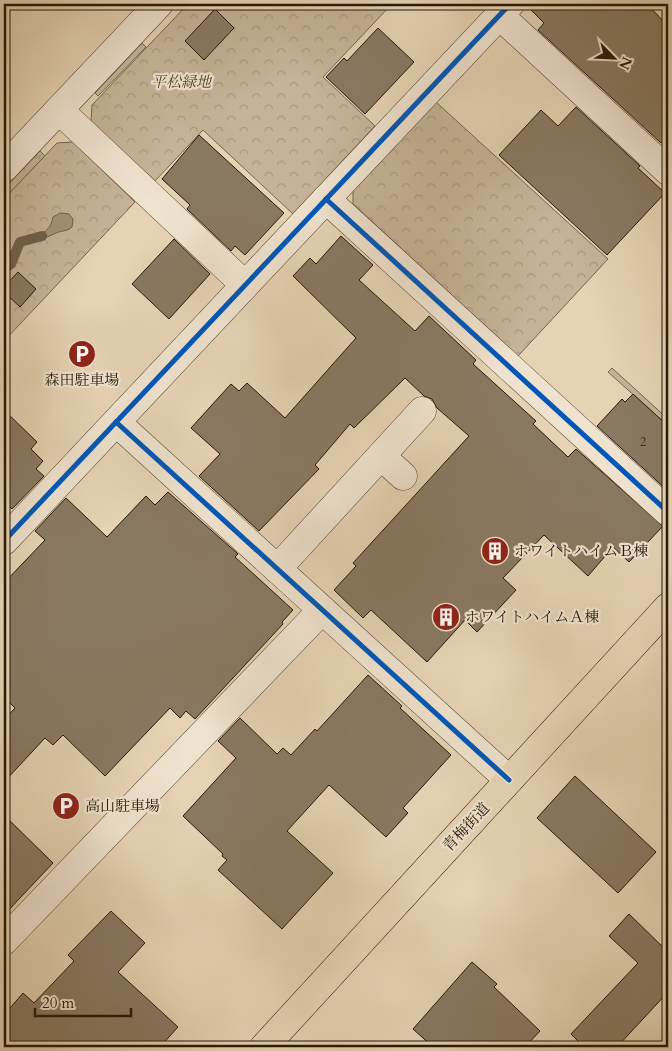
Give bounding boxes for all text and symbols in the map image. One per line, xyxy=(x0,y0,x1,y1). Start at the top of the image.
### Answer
north arrow xyxy=(590,32,640,82)
text: N xyxy=(614,54,637,73)
park label: 平松緑地 xyxy=(151,72,213,92)
parking icon: 森田駐車場 xyxy=(67,339,97,369)
place label: 森田駐車場 xyxy=(44,370,120,390)
house number: 2 xyxy=(640,434,646,450)
building icon: ホワイトハイムＢ棟 xyxy=(480,536,510,566)
place label: ホワイトハイムＢ棟 xyxy=(514,541,648,561)
building icon: ホワイトハイムＡ棟 xyxy=(431,602,461,632)
place label: ホワイトハイムＡ棟 xyxy=(465,607,599,627)
parking icon: 高山駐車場 xyxy=(51,791,81,821)
place label: 高山駐車場 xyxy=(85,796,160,816)
street label: 青梅街道 xyxy=(438,798,494,856)
scale bar xyxy=(35,986,131,1018)
text: 20 m xyxy=(42,993,74,1013)

